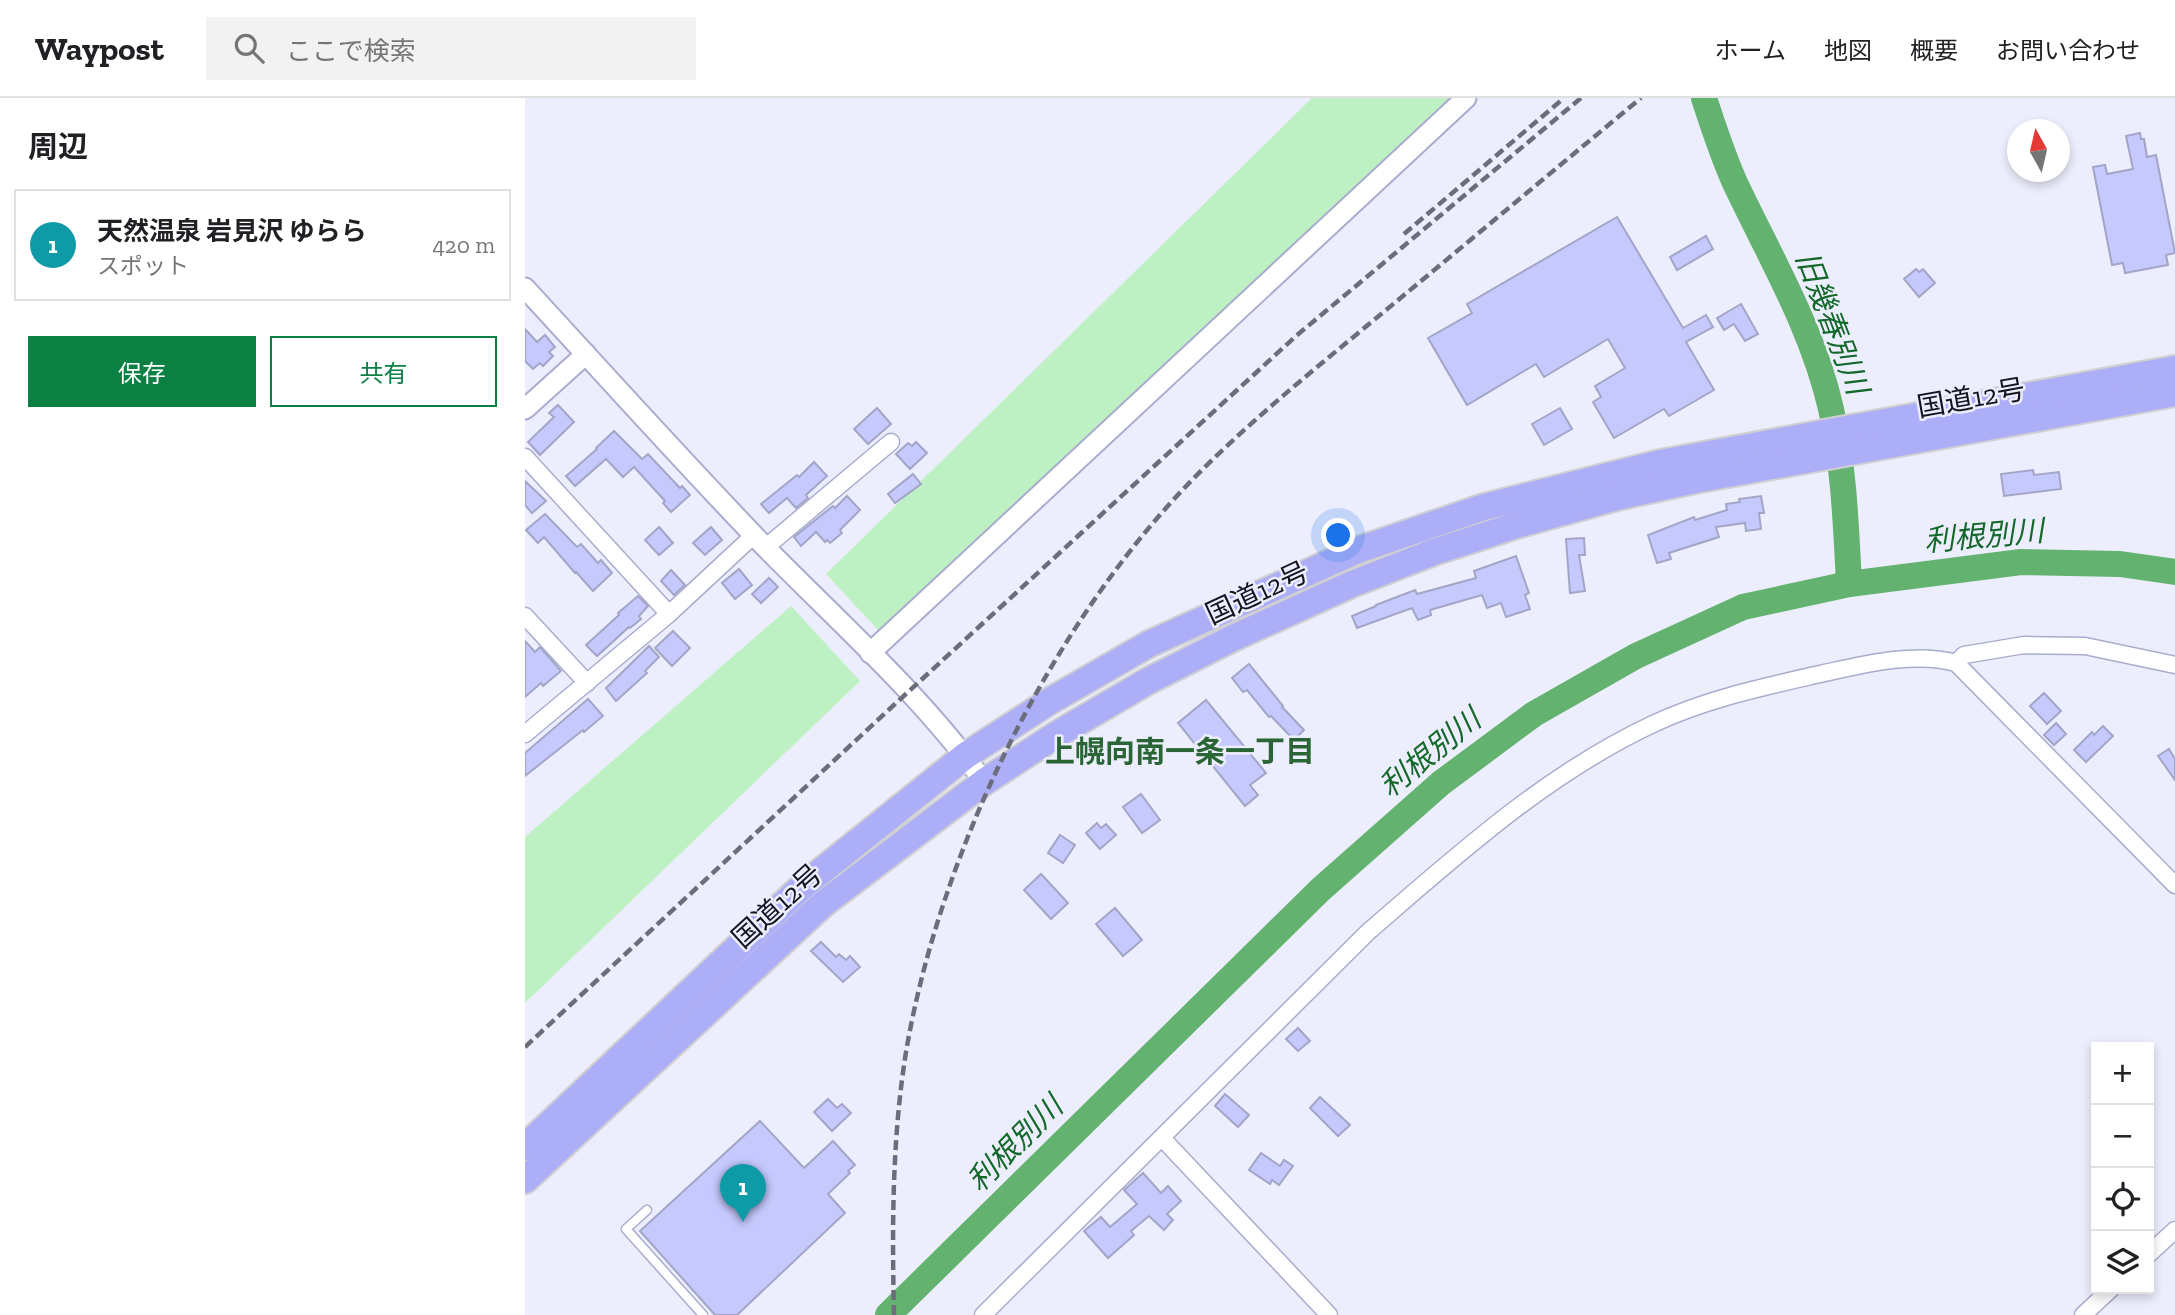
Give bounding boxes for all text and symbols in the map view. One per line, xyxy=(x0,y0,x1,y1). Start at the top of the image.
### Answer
search box xyxy=(206,17,696,80)
text: Waypost xyxy=(35,29,164,68)
icon: search xyxy=(230,29,268,67)
text: ここで検索 xyxy=(286,35,416,67)
text: ホーム xyxy=(1715,36,1786,65)
text: 地図 xyxy=(1824,36,1872,65)
text: 概要 xyxy=(1910,36,1958,65)
text: お問い合わせ xyxy=(1996,36,2140,65)
north arrow xyxy=(2007,119,2070,182)
text: 周辺 xyxy=(28,129,88,165)
text: 天然温泉 岩見沢 ゆらら xyxy=(97,215,367,247)
text: 1 xyxy=(48,231,58,259)
text: 420 m xyxy=(432,231,495,259)
water label: 旧幾春別川 xyxy=(1788,247,1877,402)
text: スポット xyxy=(97,252,189,280)
button: 保存 xyxy=(28,336,256,407)
button: 共有 xyxy=(270,336,497,407)
street label: 国道12号 xyxy=(1914,372,2028,424)
water label: 利根別川 xyxy=(1923,513,2048,559)
your location xyxy=(1321,518,1355,552)
street label: 国道12号 xyxy=(1201,555,1313,631)
water label: 利根別川 xyxy=(1372,699,1490,805)
district label: 上幌向南一条一丁目 xyxy=(1045,734,1315,770)
street label: 国道12号 xyxy=(725,857,829,955)
map controls xyxy=(2091,1042,2154,1294)
button: + xyxy=(2091,1042,2154,1105)
water label: 利根別川 xyxy=(960,1087,1072,1199)
button: − xyxy=(2091,1105,2154,1168)
pin: 1 xyxy=(720,1164,766,1222)
button: locate xyxy=(2091,1168,2154,1231)
button: layers xyxy=(2091,1231,2154,1294)

